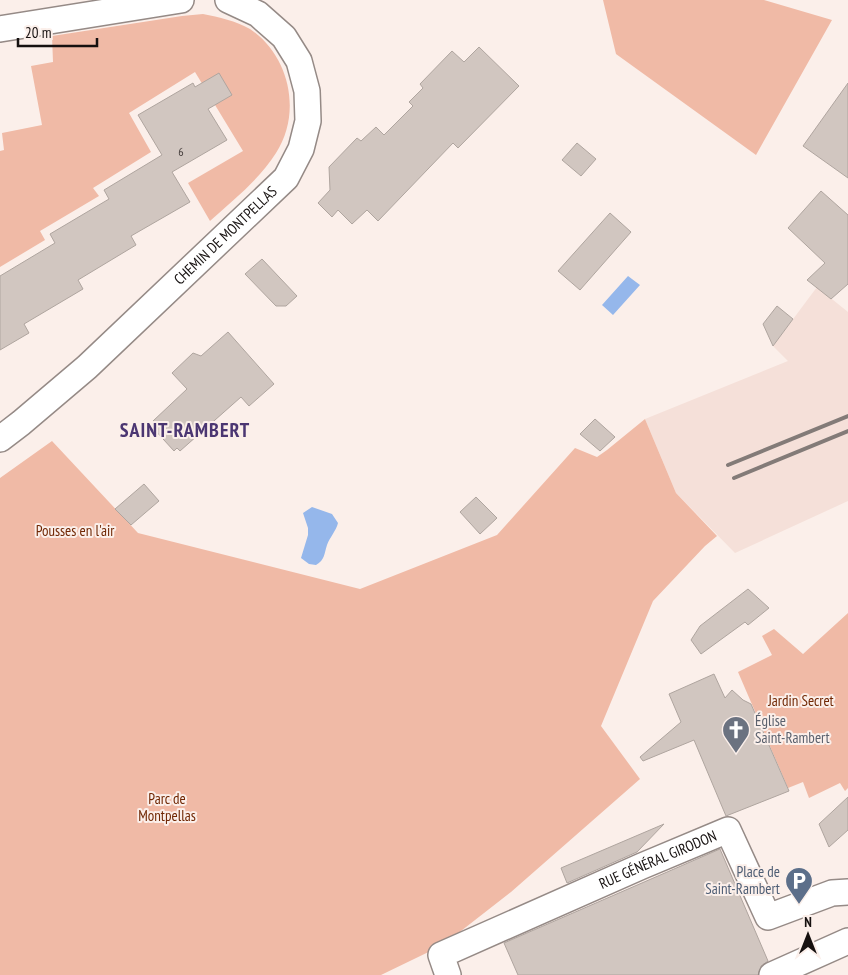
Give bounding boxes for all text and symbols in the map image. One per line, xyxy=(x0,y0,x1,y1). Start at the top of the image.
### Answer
scale bar xyxy=(18,15,96,47)
text: 20 m xyxy=(25,23,51,42)
house number: 6 xyxy=(178,144,184,159)
street label: CHEMIN DE MONTPELLAS xyxy=(170,182,281,288)
district label: SAINT-RAMBERT xyxy=(120,417,250,443)
park label: Pousses en l'air xyxy=(36,521,115,540)
park label: Jardin Secret xyxy=(767,691,834,710)
place label: Église Saint-Rambert xyxy=(755,711,830,747)
church icon: Église Saint-Rambert xyxy=(721,715,751,754)
park label: Parc de Montpellas xyxy=(138,789,196,825)
street label: RUE GÉNÉRAL GIRODON xyxy=(596,826,719,893)
place label: Place de Saint-Rambert xyxy=(705,862,780,898)
parking icon: Place de Saint-Rambert xyxy=(784,866,814,905)
north arrow xyxy=(783,910,833,960)
text: N xyxy=(804,913,812,931)

